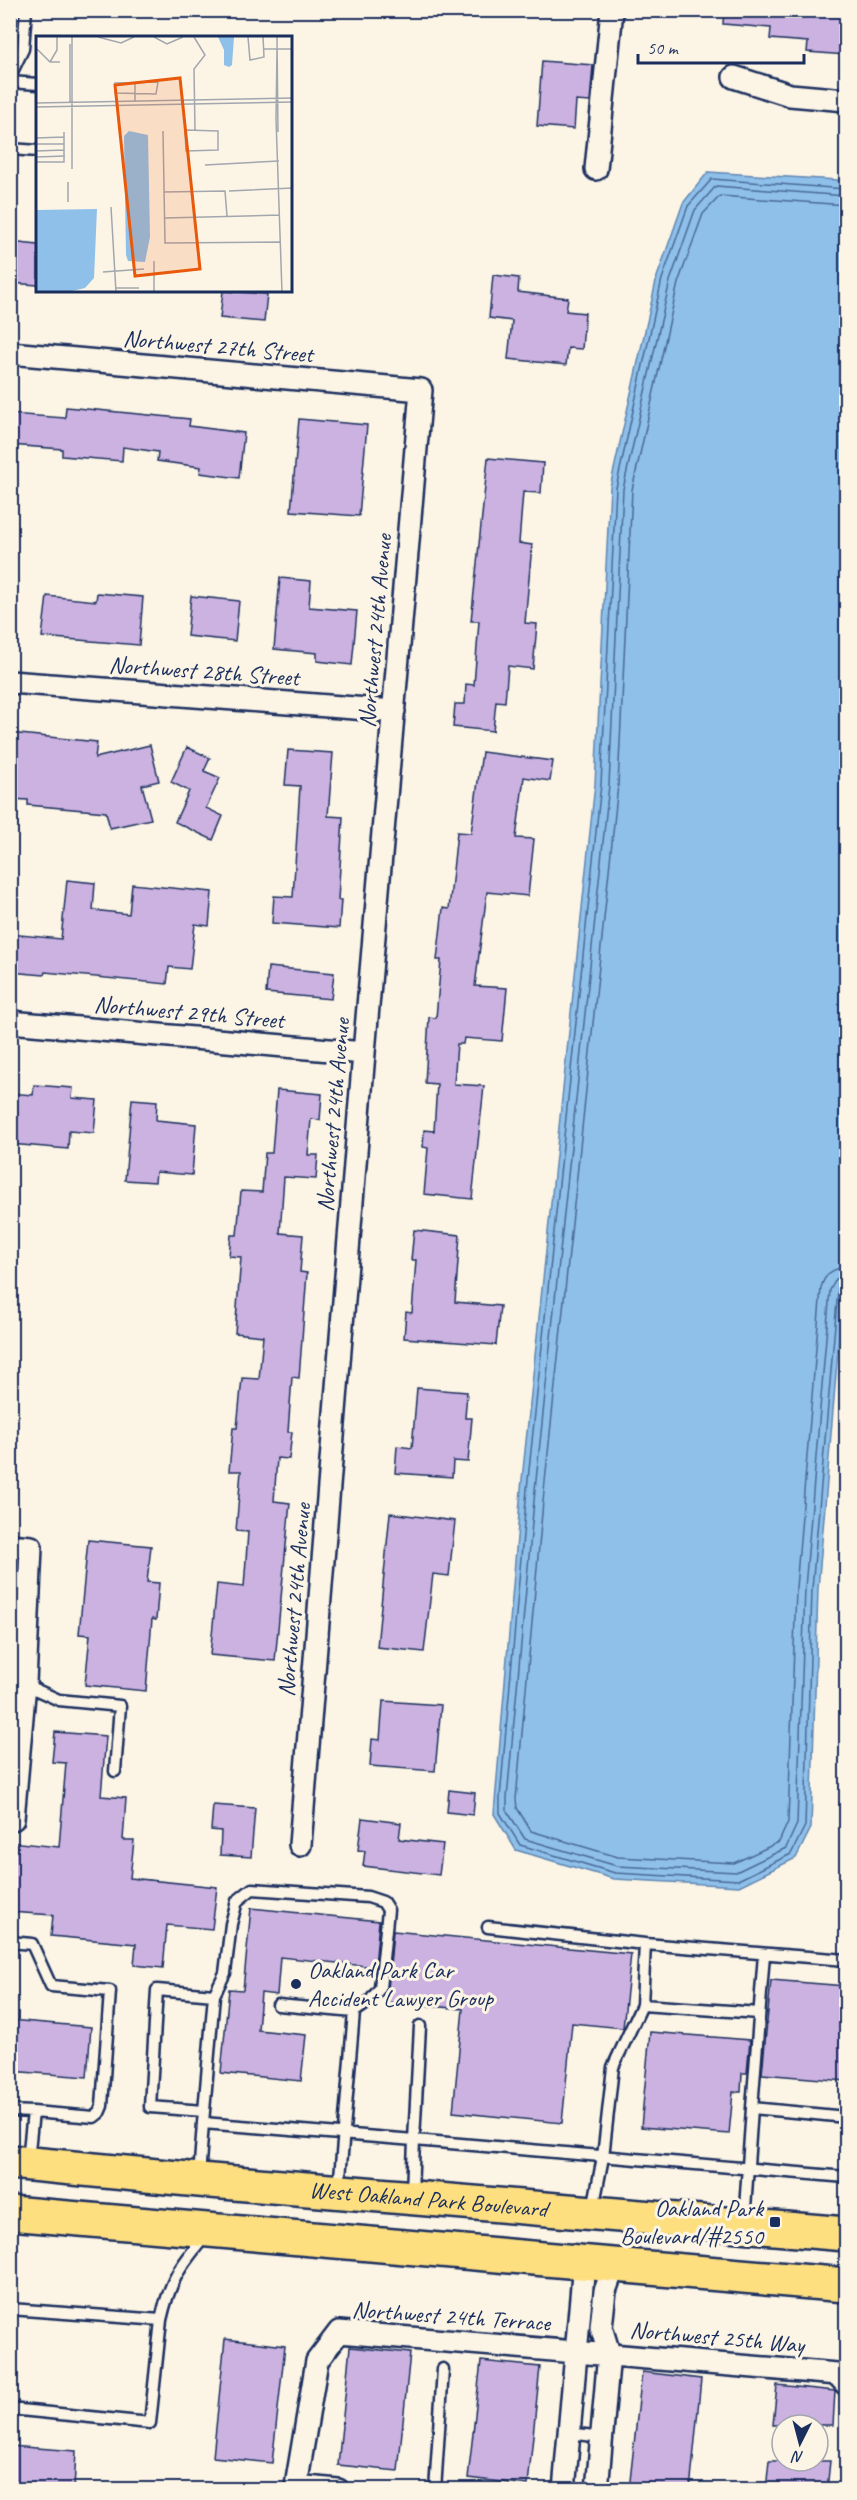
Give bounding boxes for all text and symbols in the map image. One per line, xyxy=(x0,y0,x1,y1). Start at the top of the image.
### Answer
scale bar xyxy=(638,27,804,65)
inset map xyxy=(36,36,292,292)
text: 50 m xyxy=(647,37,680,59)
street label: Northwest 27th Street xyxy=(122,323,316,369)
street label: Northwest 24th Avenue xyxy=(352,531,399,729)
street label: Northwest 28th Street xyxy=(108,649,302,693)
street label: Northwest 29th Street xyxy=(93,989,287,1035)
street label: Northwest 24th Avenue xyxy=(310,1015,357,1213)
street label: Northwest 24th Avenue xyxy=(271,1500,318,1698)
place label: Oakland Park Car Accident Lawyer Group xyxy=(308,1955,494,2013)
marker: Oakland Park Car Accident Lawyer Group xyxy=(289,1977,303,1991)
street label: West Oakland Park Boulevard xyxy=(308,2174,552,2224)
place label: Oakland Park Boulevard/#2550 xyxy=(620,2193,765,2251)
marker: Oakland Park Boulevard/#2550 xyxy=(768,2215,782,2229)
street label: Northwest 24th Terrace xyxy=(351,2294,553,2338)
street label: Northwest 25th Way xyxy=(629,2314,807,2360)
north arrow xyxy=(770,2413,830,2473)
text: N xyxy=(789,2446,805,2467)

